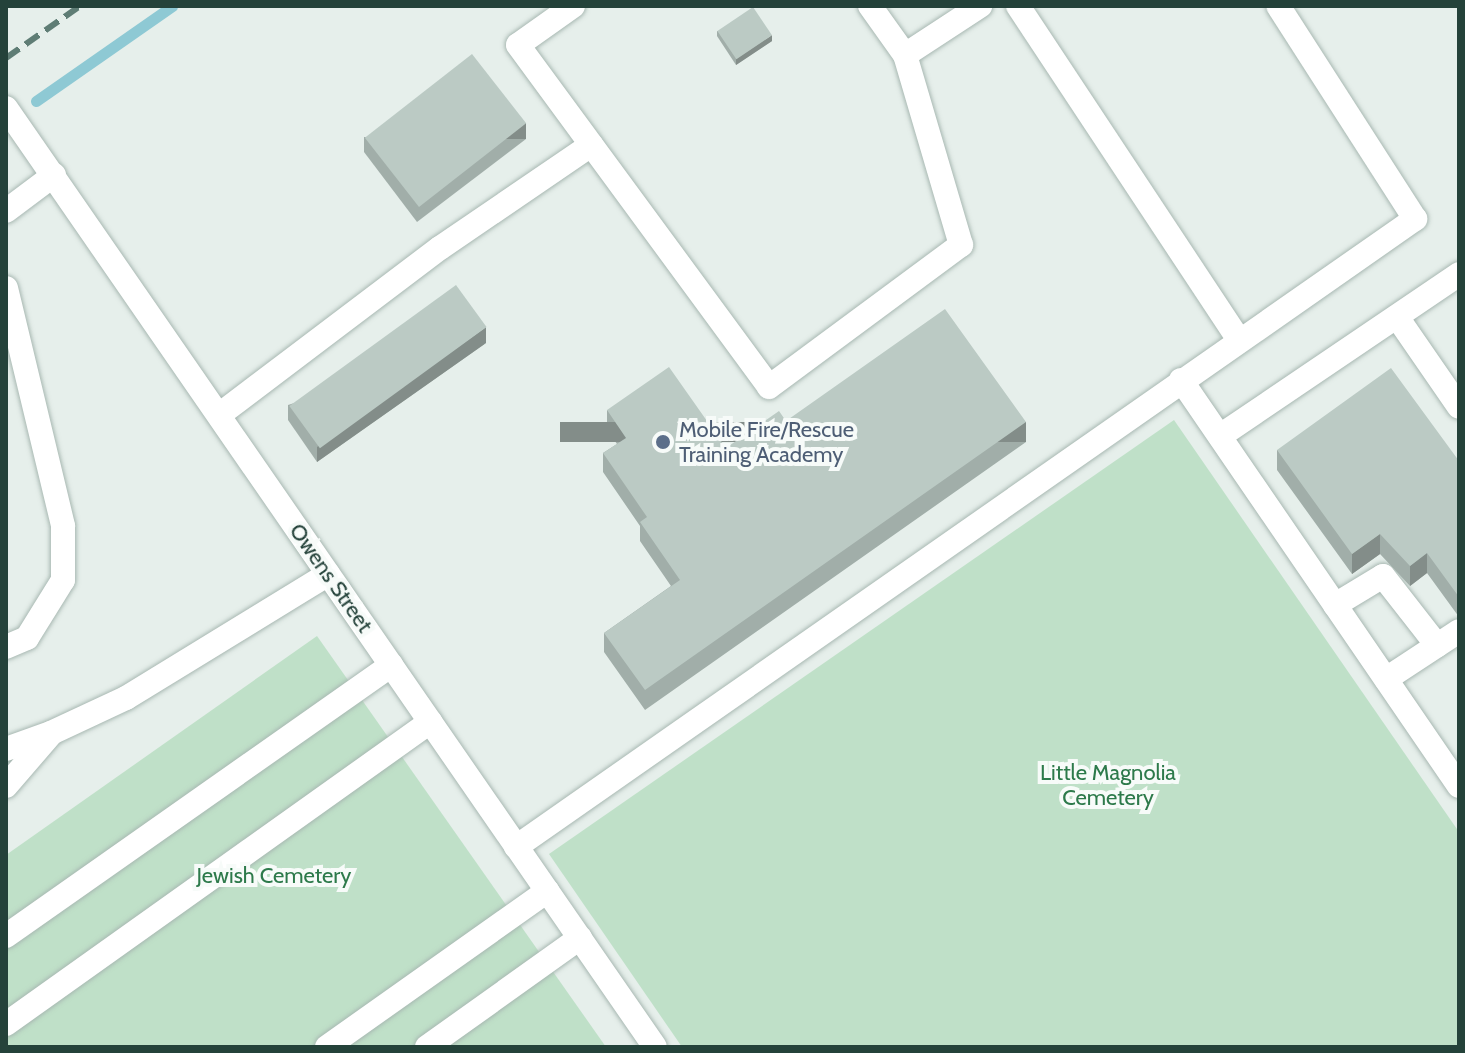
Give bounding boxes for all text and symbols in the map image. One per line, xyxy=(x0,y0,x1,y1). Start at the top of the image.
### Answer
place label: Mobile Fire/Rescue Training Academy xyxy=(679,416,854,468)
marker: Mobile Fire/Rescue Training Academy xyxy=(654,433,672,451)
street label: Owens Street xyxy=(284,518,378,638)
park label: Little Magnolia Cemetery xyxy=(1040,759,1176,810)
park label: Jewish Cemetery xyxy=(197,863,351,889)

